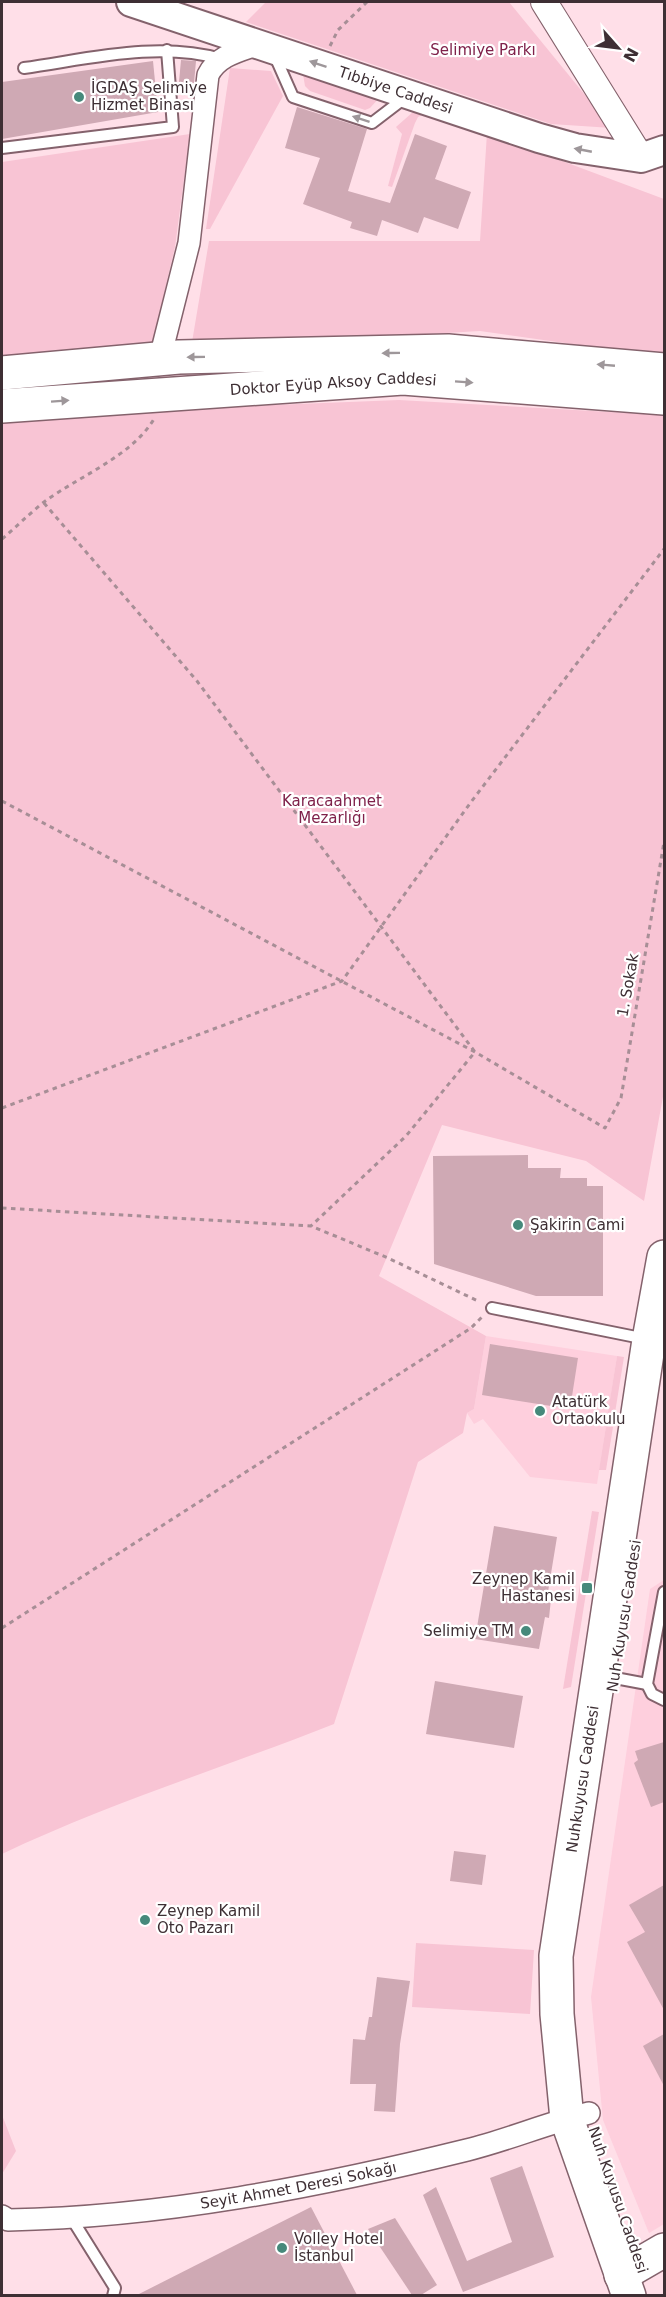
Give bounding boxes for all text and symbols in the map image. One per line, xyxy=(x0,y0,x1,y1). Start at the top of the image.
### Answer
north arrow xyxy=(588,18,648,78)
park label: Selimiye Parkı xyxy=(430,41,536,59)
text: N xyxy=(619,44,642,65)
one-way arrow xyxy=(309,58,327,68)
street label: Tıbbiye Caddesi xyxy=(335,62,455,118)
place label: İGDAŞ Selimiye Hizmet Binası xyxy=(91,78,207,114)
marker: İGDAŞ Selimiye Hizmet Binası xyxy=(72,90,86,104)
one-way arrow xyxy=(352,114,370,124)
one-way arrow xyxy=(574,145,593,154)
one-way arrow xyxy=(381,348,400,357)
one-way arrow xyxy=(186,352,205,361)
one-way arrow xyxy=(597,360,616,370)
street label: Doktor Eyüp Aksoy Caddesi xyxy=(229,369,437,399)
one-way arrow xyxy=(454,377,473,387)
one-way arrow xyxy=(50,396,69,406)
park label: Karacaahmet Mezarlığı xyxy=(282,792,382,827)
street label: 1. Sokak xyxy=(614,952,642,1018)
place label: Şakirin Cami xyxy=(530,1216,625,1234)
marker: Şakirin Cami xyxy=(511,1218,525,1232)
place label: Atatürk Ortaokulu xyxy=(552,1393,626,1428)
marker: Atatürk Ortaokulu xyxy=(533,1404,547,1418)
street label: Nuh Kuyusu Caddesi xyxy=(603,1539,645,1693)
place label: Zeynep Kamil Hastanesi xyxy=(472,1570,575,1605)
marker: Zeynep Kamil Hastanesi xyxy=(580,1581,594,1595)
place label: Selimiye TM xyxy=(423,1622,514,1640)
marker: Selimiye TM xyxy=(519,1624,533,1638)
street label: Nuhkuyusu Caddesi xyxy=(563,1704,603,1854)
place label: Zeynep Kamil Oto Pazarı xyxy=(157,1902,260,1937)
marker: Zeynep Kamil Oto Pazarı xyxy=(138,1913,152,1927)
street label: Nuh Kuyusu Caddesi xyxy=(584,2124,652,2276)
street label: Seyit Ahmet Deresi Sokağı xyxy=(199,2158,398,2213)
place label: Volley Hotel İstanbul xyxy=(294,2230,383,2265)
marker: Volley Hotel İstanbul xyxy=(275,2241,289,2255)

